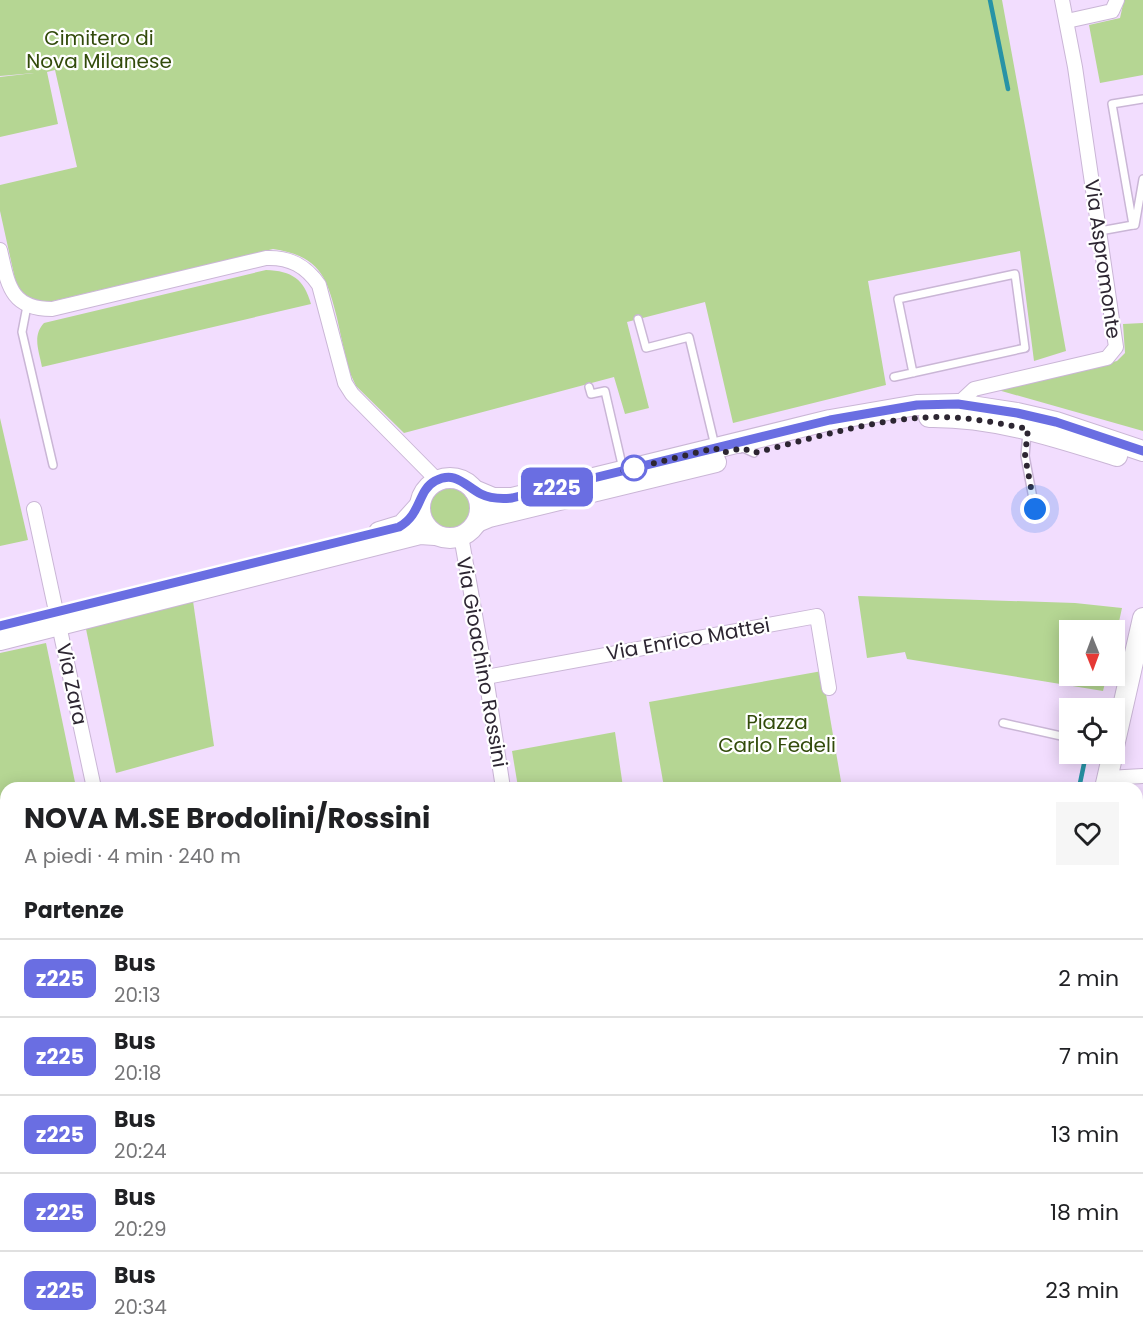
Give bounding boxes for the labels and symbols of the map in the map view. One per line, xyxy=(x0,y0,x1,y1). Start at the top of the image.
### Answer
park label: Cimitero di Nova Milanese xyxy=(26,24,172,75)
street label: Via Aspromonte xyxy=(1078,177,1128,341)
unlabelled marker xyxy=(621,455,647,481)
line badge: z225 xyxy=(515,468,599,506)
your location xyxy=(1020,494,1050,524)
street label: Via Gioachino Rossini xyxy=(450,554,514,770)
street label: Via Enrico Mattei xyxy=(604,611,772,667)
north arrow xyxy=(1059,620,1125,686)
street label: Via Zara xyxy=(50,641,94,727)
park label: Piazza Carlo Fedeli xyxy=(718,708,836,759)

